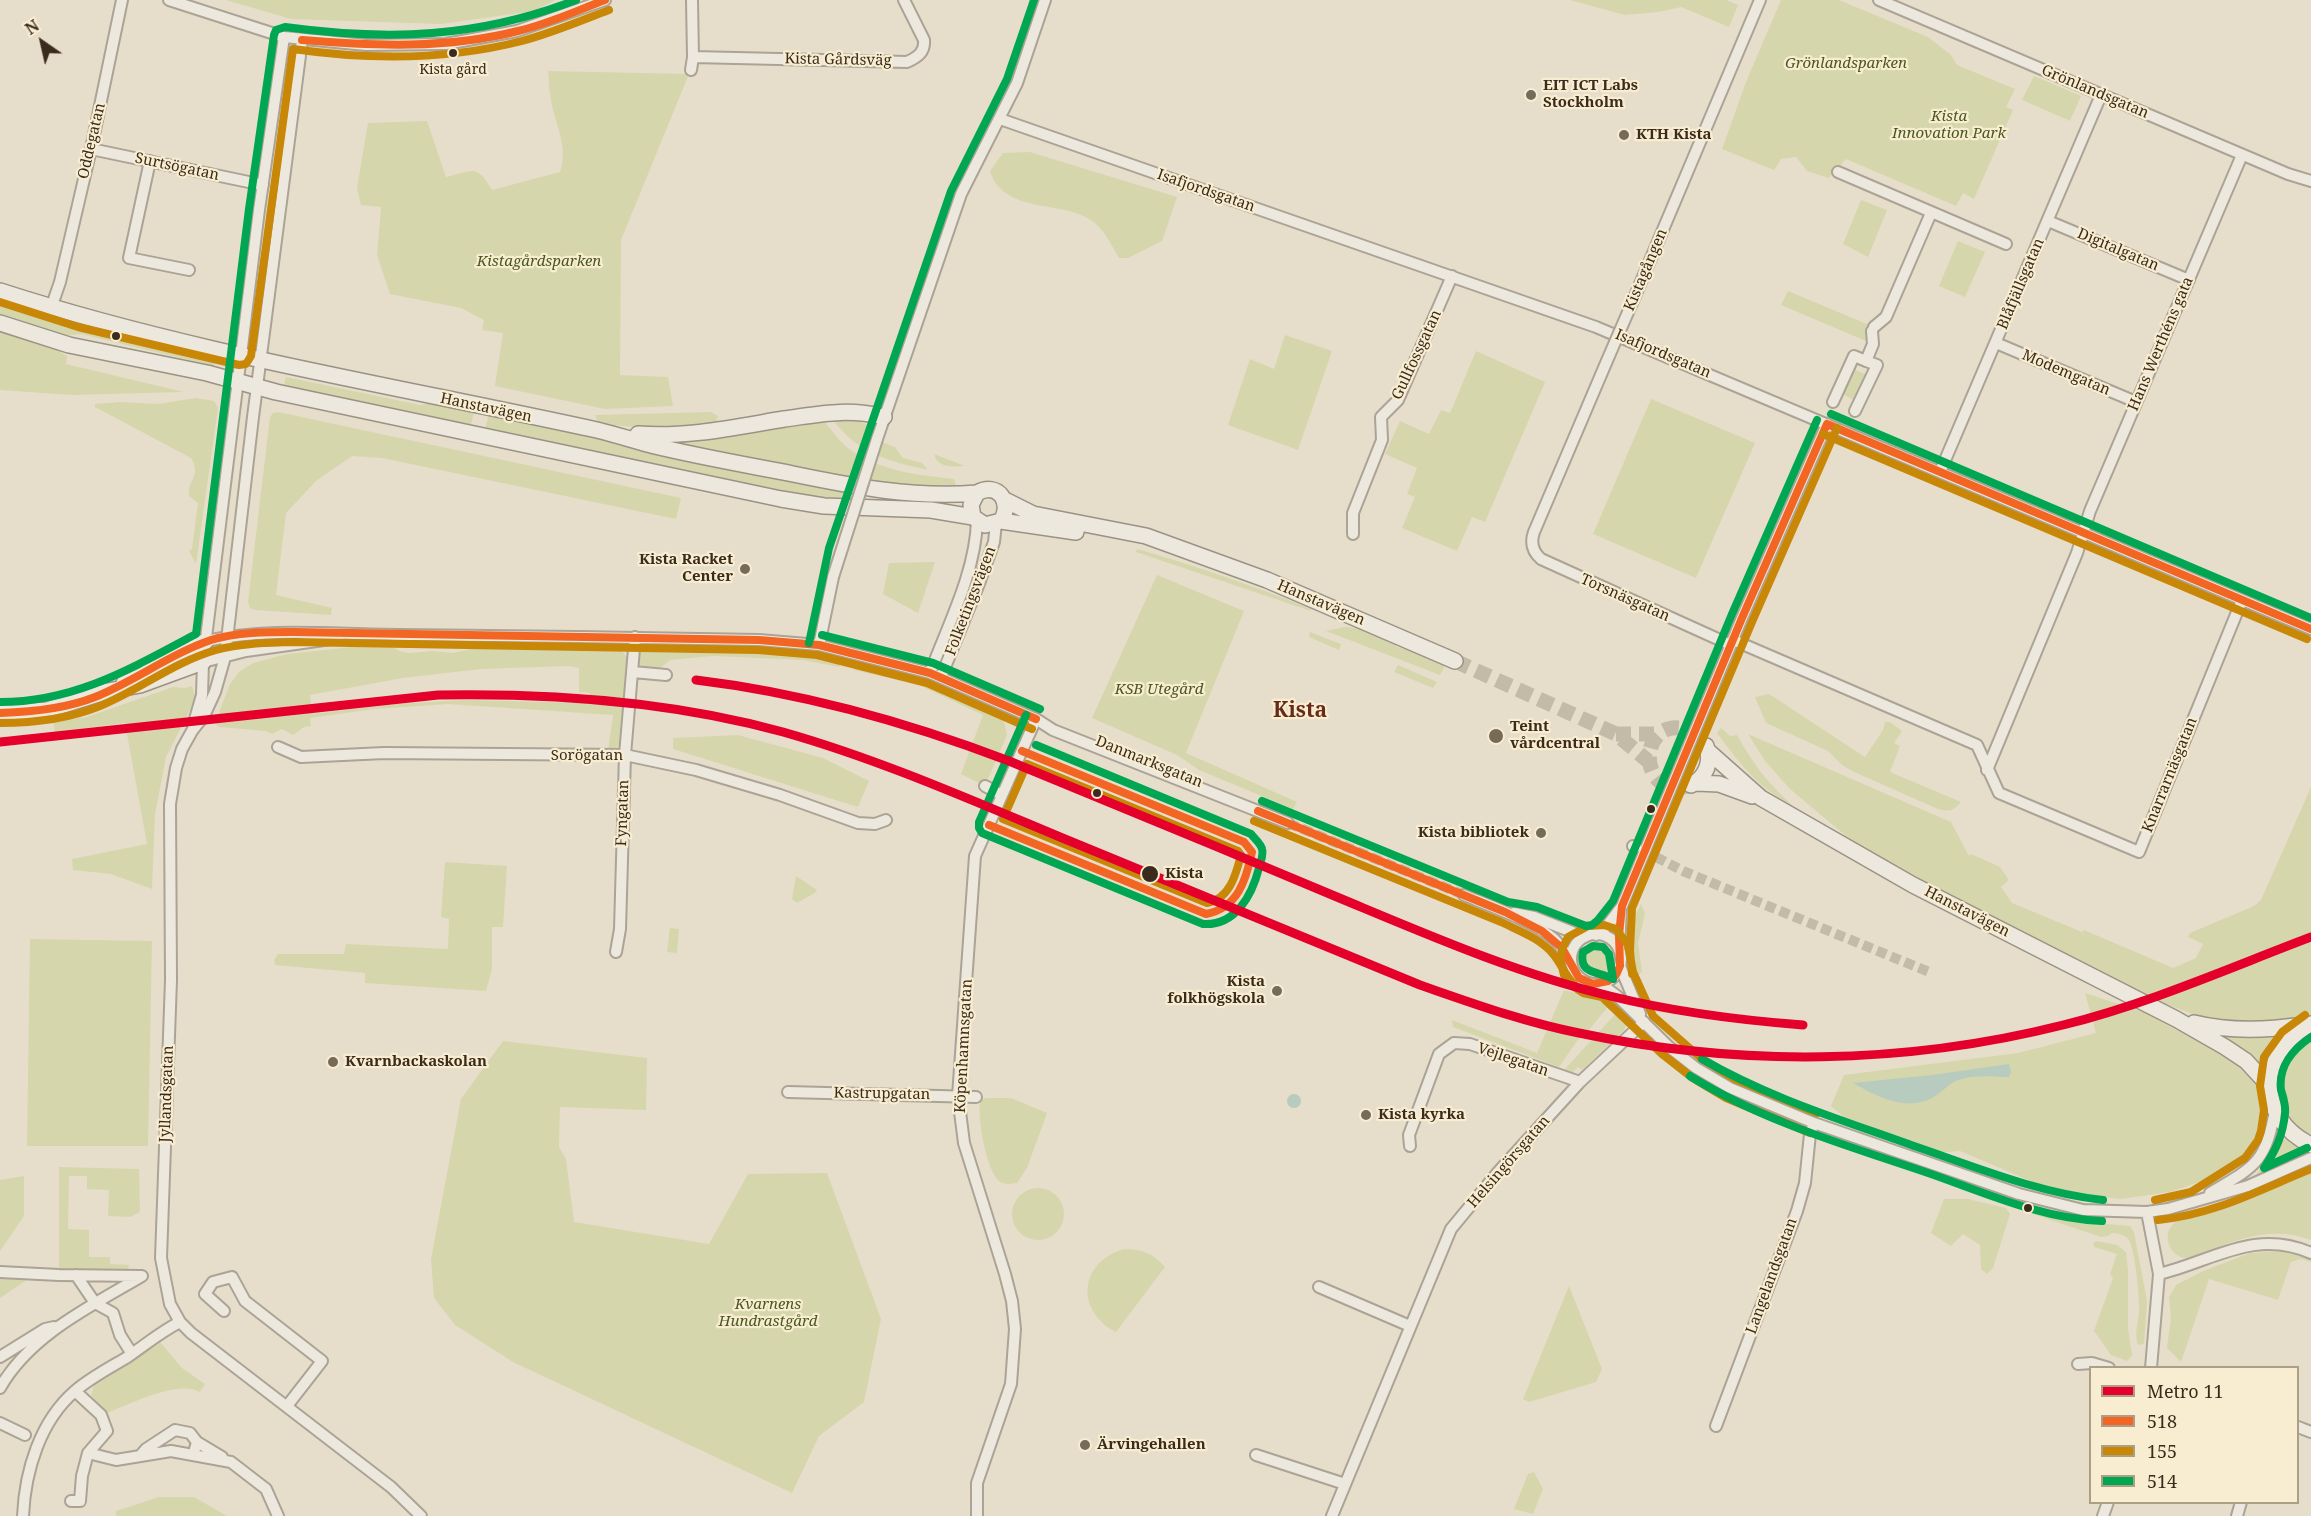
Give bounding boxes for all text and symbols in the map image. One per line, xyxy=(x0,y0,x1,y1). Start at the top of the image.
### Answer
north arrow xyxy=(12,12,72,72)
text: N xyxy=(21,14,43,40)
marker: Kista gård xyxy=(447,47,459,59)
street label: Kista Gårdsväg xyxy=(784,50,892,70)
park label: Grönlandsparken xyxy=(1785,55,1907,73)
street label: Grönlandsgatan xyxy=(2039,61,2151,123)
place label: Kista gård xyxy=(419,62,487,78)
place label: EIT ICT Labs Stockholm xyxy=(1543,77,1638,112)
marker: EIT ICT Labs Stockholm xyxy=(1524,88,1538,102)
street label: Oddegatan xyxy=(75,101,109,181)
park label: Kista Innovation Park xyxy=(1892,108,2006,143)
place label: KTH Kista xyxy=(1636,126,1712,144)
marker: KTH Kista xyxy=(1617,128,1631,142)
street label: Surtsögatan xyxy=(133,149,221,185)
street label: Isafjordsgatan xyxy=(1155,166,1257,216)
street label: Digitalgatan xyxy=(2075,225,2161,275)
street label: Kistagången xyxy=(1621,226,1671,314)
street label: Blåfjällsgatan xyxy=(1994,236,2048,332)
park label: Kistagårdsparken xyxy=(477,253,601,271)
street label: Hans Werthéns gata xyxy=(2125,274,2197,414)
street label: Gullfossgatan xyxy=(1388,307,1446,403)
street label: Isafjordsgatan xyxy=(1612,326,1714,382)
unlabelled marker xyxy=(110,330,122,342)
street label: Modemgatan xyxy=(2019,346,2113,400)
street label: Hanstavägen xyxy=(438,389,534,427)
street label: Folketingsvägen xyxy=(942,544,1000,658)
place label: Kista Racket Center xyxy=(639,551,733,586)
marker: Kista Racket Center xyxy=(738,562,752,576)
street label: Torsnäsgatan xyxy=(1578,570,1672,626)
street label: Hanstavägen xyxy=(1274,576,1368,630)
park label: KSB Utegård xyxy=(1115,681,1203,699)
district label: Kista xyxy=(1273,698,1327,724)
street label: Knarrarnäsgatan xyxy=(2139,715,2201,835)
place label: Teint vårdcentral xyxy=(1510,718,1600,753)
marker: Teint vårdcentral xyxy=(1487,727,1505,745)
street label: Danmarksgatan xyxy=(1093,732,1205,792)
street label: Sorögatan xyxy=(551,747,623,765)
street label: Fyngatan xyxy=(613,779,633,847)
unlabelled marker xyxy=(1091,787,1103,799)
unlabelled marker xyxy=(1645,803,1657,815)
place label: Kista bibliotek xyxy=(1418,824,1529,842)
marker: Kista bibliotek xyxy=(1534,826,1548,840)
marker: Kista xyxy=(1140,864,1160,884)
place label: Kista xyxy=(1165,865,1204,883)
street label: Hanstavägen xyxy=(1921,883,2013,941)
place label: Kista folkhögskola xyxy=(1167,973,1265,1008)
street label: Köpenhamnsgatan xyxy=(951,978,977,1114)
marker: Kista folkhögskola xyxy=(1270,984,1284,998)
street label: Vejlegatan xyxy=(1475,1039,1551,1081)
street label: Jyllandsgatan xyxy=(156,1045,178,1143)
place label: Kvarnbackaskolan xyxy=(345,1053,487,1071)
marker: Kvarnbackaskolan xyxy=(326,1055,340,1069)
street label: Kastrupgatan xyxy=(833,1084,931,1104)
place label: Kista kyrka xyxy=(1378,1106,1465,1124)
marker: Kista kyrka xyxy=(1359,1108,1373,1122)
street label: Helsingörsgatan xyxy=(1464,1112,1554,1212)
unlabelled marker xyxy=(2022,1202,2034,1214)
street label: Langelandsgatan xyxy=(1743,1215,1801,1337)
park label: Kvarnens Hundrastgård xyxy=(719,1296,817,1331)
legend xyxy=(2089,1366,2299,1504)
text: Metro 11 xyxy=(2147,1379,2224,1403)
text: 518 xyxy=(2147,1409,2177,1433)
place label: Ärvingehallen xyxy=(1097,1436,1206,1454)
marker: Ärvingehallen xyxy=(1078,1438,1092,1452)
text: 155 xyxy=(2147,1439,2177,1463)
text: 514 xyxy=(2147,1469,2177,1493)

